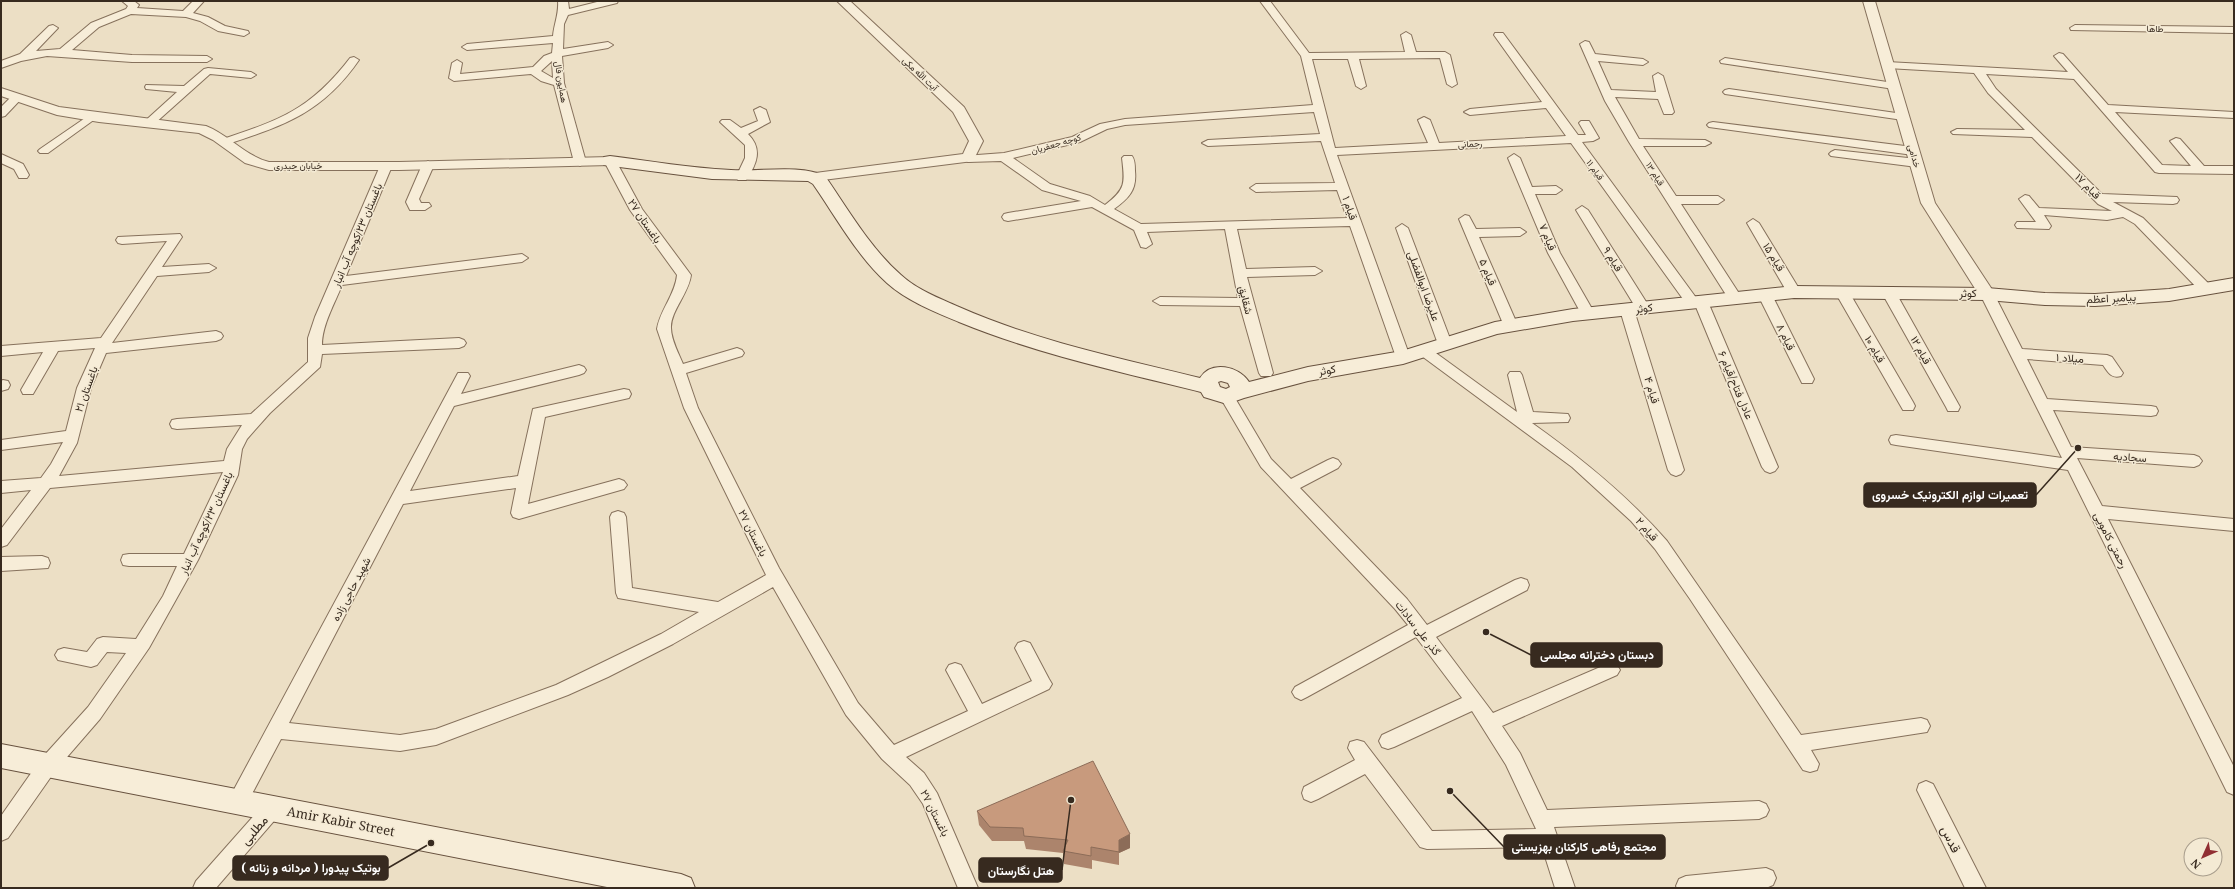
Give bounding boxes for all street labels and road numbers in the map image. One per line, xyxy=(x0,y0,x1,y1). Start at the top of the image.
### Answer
street label: طاها xyxy=(2146,22,2164,35)
street label: آیت الله مکی xyxy=(900,54,942,94)
street label: همایون فال xyxy=(552,60,571,104)
street label: کوچه جعفریان xyxy=(1029,130,1082,157)
street label: رحمانی xyxy=(1457,136,1482,151)
street label: خدامی xyxy=(1905,143,1924,169)
street label: قیام ۱۱ xyxy=(1583,157,1607,183)
street label: خیابان حیدری xyxy=(274,159,322,172)
street label: قیام ۱۳ xyxy=(1643,159,1668,188)
street label: قیام ۱۷ xyxy=(2071,169,2105,203)
street label: باغستان ۲۳/کوچه آب انبار xyxy=(327,180,386,290)
street label: قیام ۱ xyxy=(1338,194,1362,222)
street label: باغستان ۲۷ xyxy=(625,195,666,246)
street label: قیام ۷ xyxy=(1535,221,1561,253)
street label: قیام ۱۵ xyxy=(1759,240,1789,274)
street label: قیام ۹ xyxy=(1599,243,1627,275)
street label: علیرضا ابوالفضلی xyxy=(1405,249,1444,323)
street label: قیام ۵ xyxy=(1475,256,1501,288)
street label: شقایق xyxy=(1236,284,1257,316)
street label: کوثر xyxy=(1958,285,1977,300)
street label: پیامبر اعظم xyxy=(2086,289,2137,307)
street label: کوثر xyxy=(1634,299,1653,316)
street label: قیام ۸ xyxy=(1773,321,1799,353)
street label: قیام ۱۰ xyxy=(1861,332,1889,366)
street label: قیام ۱۲ xyxy=(1907,333,1935,367)
street label: عادل فتاح/قیام ۶ xyxy=(1714,348,1758,422)
street label: میلاد ۱ xyxy=(2056,349,2085,366)
street label: کوثر xyxy=(1316,361,1337,379)
street label: باغستان ۲۱ xyxy=(70,364,101,414)
street label: قیام ۴ xyxy=(1640,374,1664,406)
street label: سجادیه xyxy=(2113,448,2148,465)
street label: باغستان ۲۳/کوچه آب انبار xyxy=(175,469,237,578)
street label: باغستان ۲۷ xyxy=(735,507,772,559)
street label: رحمتی کامویی xyxy=(2091,509,2132,571)
street label: قیام ۲ xyxy=(1632,514,1662,544)
street label: شهید حاجی زاده xyxy=(327,554,374,623)
street label: گذر علی سادات xyxy=(1392,597,1445,658)
street label: باغستان ۲۷ xyxy=(917,787,954,839)
street label: Amir Kabir Street xyxy=(286,802,397,840)
street label: مطلبی xyxy=(236,811,272,849)
street label: قدس xyxy=(1937,822,1965,856)

